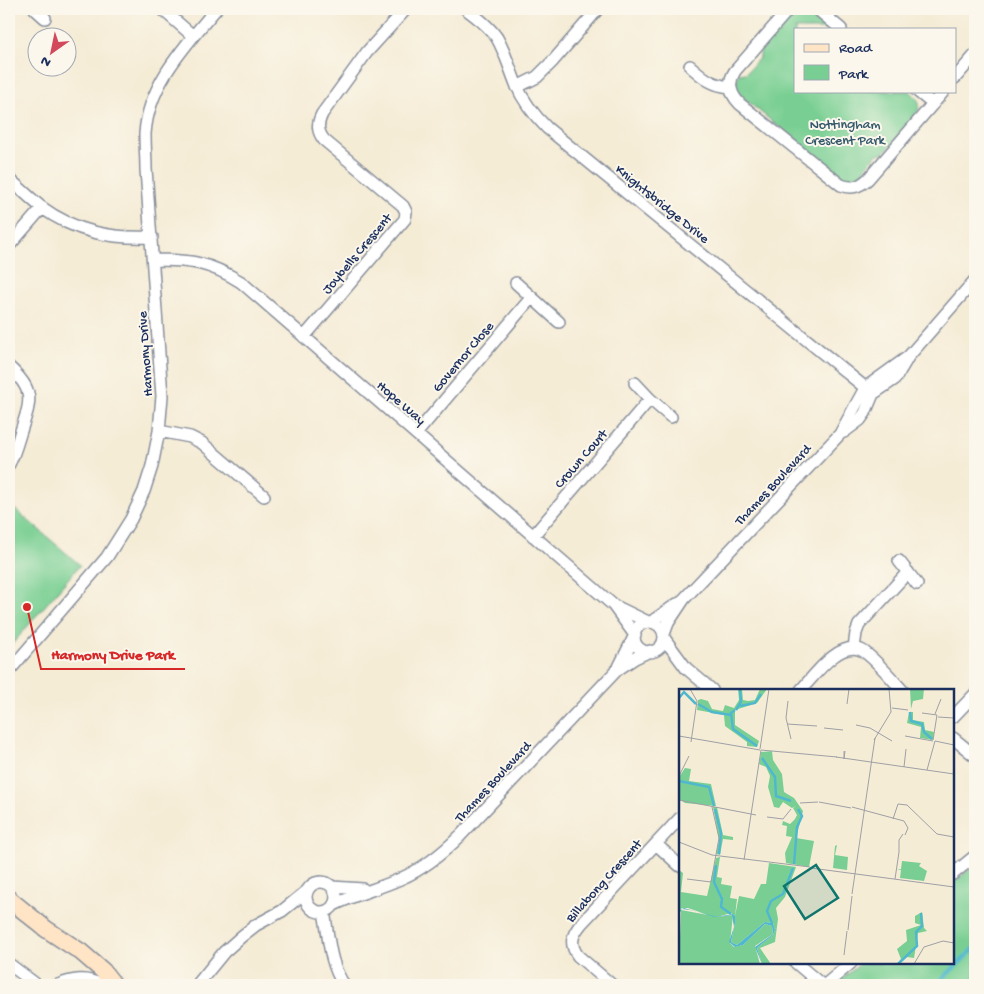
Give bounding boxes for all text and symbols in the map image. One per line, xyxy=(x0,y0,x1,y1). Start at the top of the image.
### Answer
north arrow xyxy=(28,28,78,78)
legend xyxy=(794,28,956,92)
text: Road xyxy=(839,40,873,58)
text: N xyxy=(38,51,55,70)
text: Park xyxy=(838,66,869,84)
park label: Nottingham Crescent Park xyxy=(805,117,886,150)
street label: Knightsbridge Drive xyxy=(611,162,713,249)
street label: Joybells Crescent xyxy=(319,210,397,298)
street label: Harmony Drive xyxy=(135,310,158,397)
street label: Governor Close xyxy=(429,318,499,396)
street label: Hope Way xyxy=(372,378,428,430)
street label: Crown Court xyxy=(552,426,613,493)
street label: Thames Boulevard xyxy=(731,440,817,531)
callout: Harmony Drive Park xyxy=(41,639,185,669)
text: Harmony Drive Park xyxy=(51,647,177,665)
inset map xyxy=(679,689,954,964)
street label: Thames Boulevard xyxy=(451,737,537,828)
street label: Billabong Crescent xyxy=(562,836,647,927)

